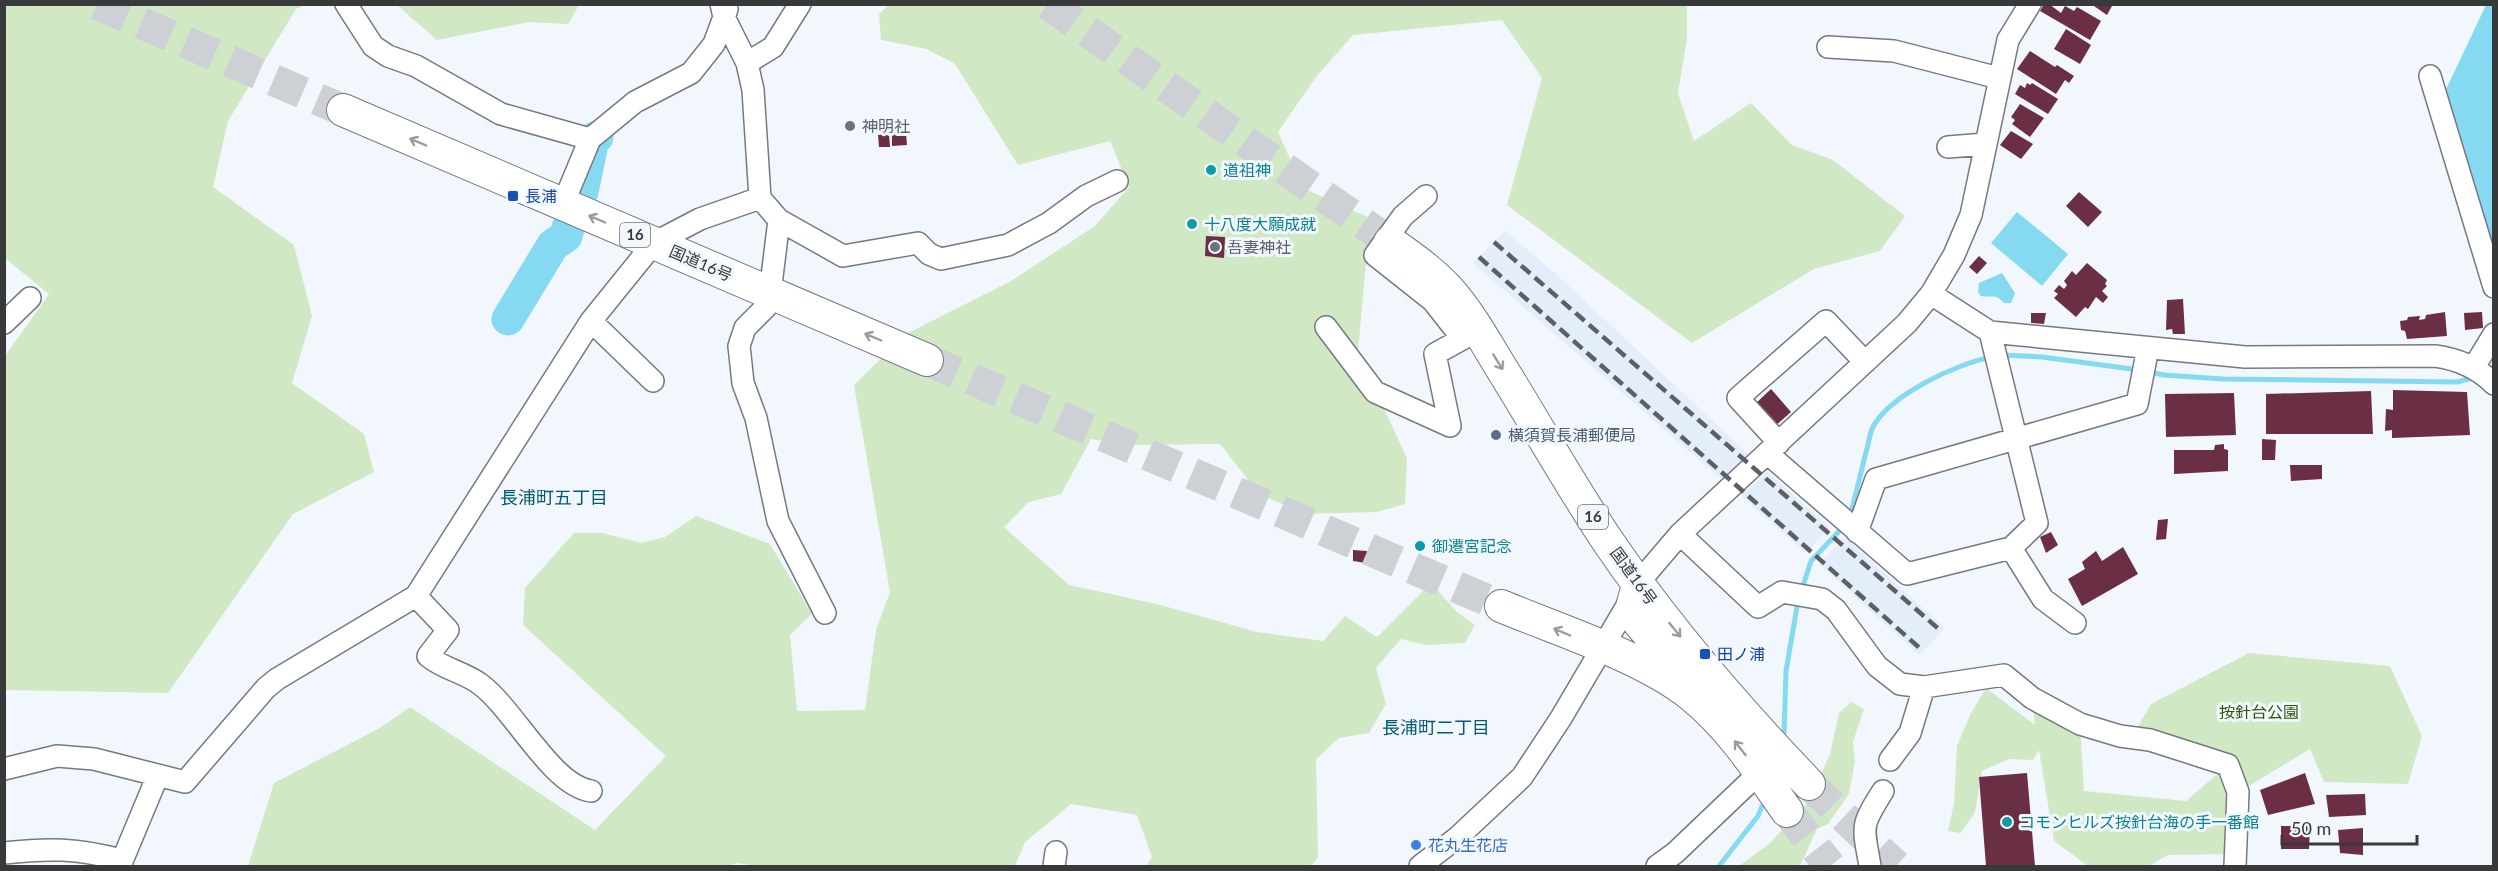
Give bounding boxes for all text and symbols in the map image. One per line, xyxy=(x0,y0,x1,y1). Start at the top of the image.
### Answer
place label: 神明社 xyxy=(862,116,910,135)
marker: 神明社 xyxy=(843,119,857,133)
one-way arrow xyxy=(409,136,427,147)
place label: 道祖神 xyxy=(1223,160,1271,179)
marker: 道祖神 xyxy=(1204,163,1218,177)
place label: 長浦 xyxy=(525,186,557,205)
marker: 長浦 xyxy=(506,189,520,203)
one-way arrow xyxy=(588,213,607,224)
place label: 十八度大願成就 xyxy=(1204,214,1316,233)
marker: 十八度大願成就 xyxy=(1185,217,1199,231)
road number: 16 xyxy=(620,223,650,247)
place label: 吾妻神社 xyxy=(1227,237,1291,256)
marker: 吾妻神社 xyxy=(1208,240,1222,254)
street label: 国道16号 xyxy=(667,241,736,284)
one-way arrow xyxy=(864,331,883,342)
one-way arrow xyxy=(1493,353,1505,370)
place label: 横須賀長浦郵便局 xyxy=(1508,425,1636,444)
marker: 横須賀長浦郵便局 xyxy=(1489,428,1503,442)
district label: 長浦町五丁目 xyxy=(500,486,608,508)
road number: 16 xyxy=(1578,505,1608,529)
place label: 御遷宮記念 xyxy=(1432,536,1512,555)
marker: 御遷宮記念 xyxy=(1413,539,1427,553)
street label: 国道16号 xyxy=(1607,543,1662,608)
one-way arrow xyxy=(1668,622,1681,638)
one-way arrow xyxy=(1553,626,1572,637)
place label: 田ノ浦 xyxy=(1717,644,1765,663)
marker: 田ノ浦 xyxy=(1698,647,1712,661)
park label: 按針台公園 xyxy=(2219,702,2299,721)
district label: 長浦町二丁目 xyxy=(1382,716,1490,738)
one-way arrow xyxy=(1733,740,1746,756)
scale bar xyxy=(2282,808,2417,846)
place label: コモンヒルズ按針台海の手一番館 xyxy=(2019,812,2259,831)
marker: コモンヒルズ按針台海の手一番館 xyxy=(2000,815,2014,829)
text: 50 m xyxy=(2291,817,2331,839)
place label: 花丸生花店 xyxy=(1428,835,1508,854)
marker: 花丸生花店 xyxy=(1409,838,1423,852)

